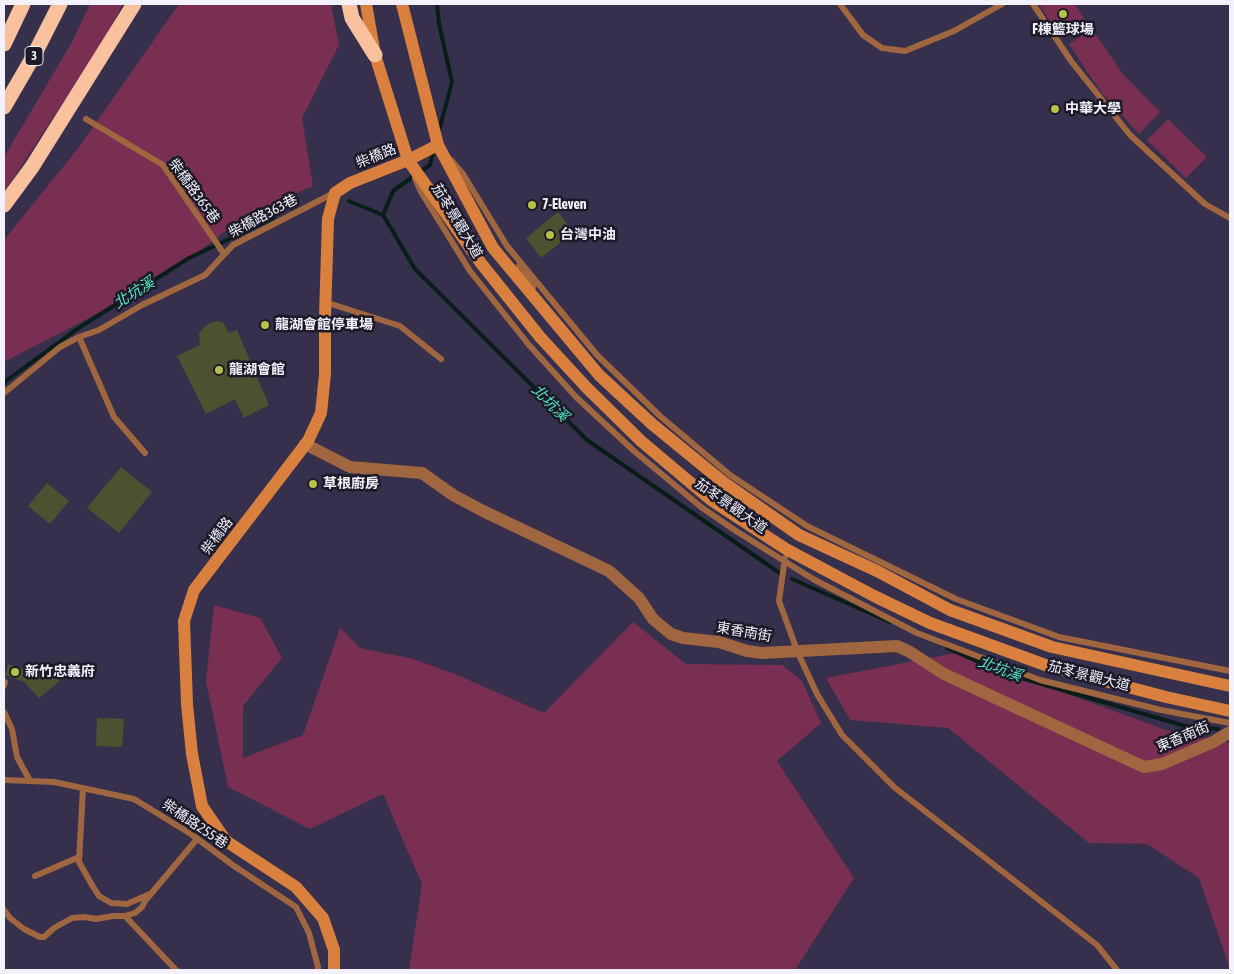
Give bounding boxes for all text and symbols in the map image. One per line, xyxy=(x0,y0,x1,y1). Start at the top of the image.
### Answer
marker: F棟籃球場 xyxy=(1057,8,1069,20)
place label: F棟籃球場 xyxy=(1032,22,1094,38)
road number: 3 xyxy=(25,46,43,66)
place label: 中華大學 xyxy=(1065,101,1121,117)
marker: 中華大學 xyxy=(1049,103,1061,115)
street label: 柴橋路 xyxy=(353,140,399,172)
street label: 柴橋路365巷 xyxy=(165,155,223,227)
street label: 茄苳景觀大道 xyxy=(428,181,486,261)
street label: 柴橋路363巷 xyxy=(226,191,300,241)
place label: 7-Eleven xyxy=(542,197,587,213)
marker: 7-Eleven xyxy=(526,199,538,211)
place label: 台灣中油 xyxy=(560,227,616,243)
marker: 台灣中油 xyxy=(544,229,556,241)
water label: 北坑溪 xyxy=(110,273,158,313)
place label: 龍湖會館停車場 xyxy=(275,317,373,333)
marker: 龍湖會館停車場 xyxy=(259,319,271,331)
place label: 龍湖會館 xyxy=(229,362,285,378)
marker: 龍湖會館 xyxy=(213,364,225,376)
water label: 北坑溪 xyxy=(528,381,572,425)
street label: 茄苳景觀大道 xyxy=(692,475,770,537)
place label: 草根廚房 xyxy=(323,476,379,492)
marker: 草根廚房 xyxy=(307,478,319,490)
street label: 柴橋路 xyxy=(198,514,236,558)
street label: 東香南街 xyxy=(715,619,773,645)
water label: 北坑溪 xyxy=(976,653,1024,685)
street label: 茄苳景觀大道 xyxy=(1046,658,1132,694)
place label: 新竹忠義府 xyxy=(25,664,95,680)
marker: 新竹忠義府 xyxy=(9,666,21,678)
street label: 東香南街 xyxy=(1154,718,1212,756)
street label: 柴橋路255巷 xyxy=(159,796,231,852)

